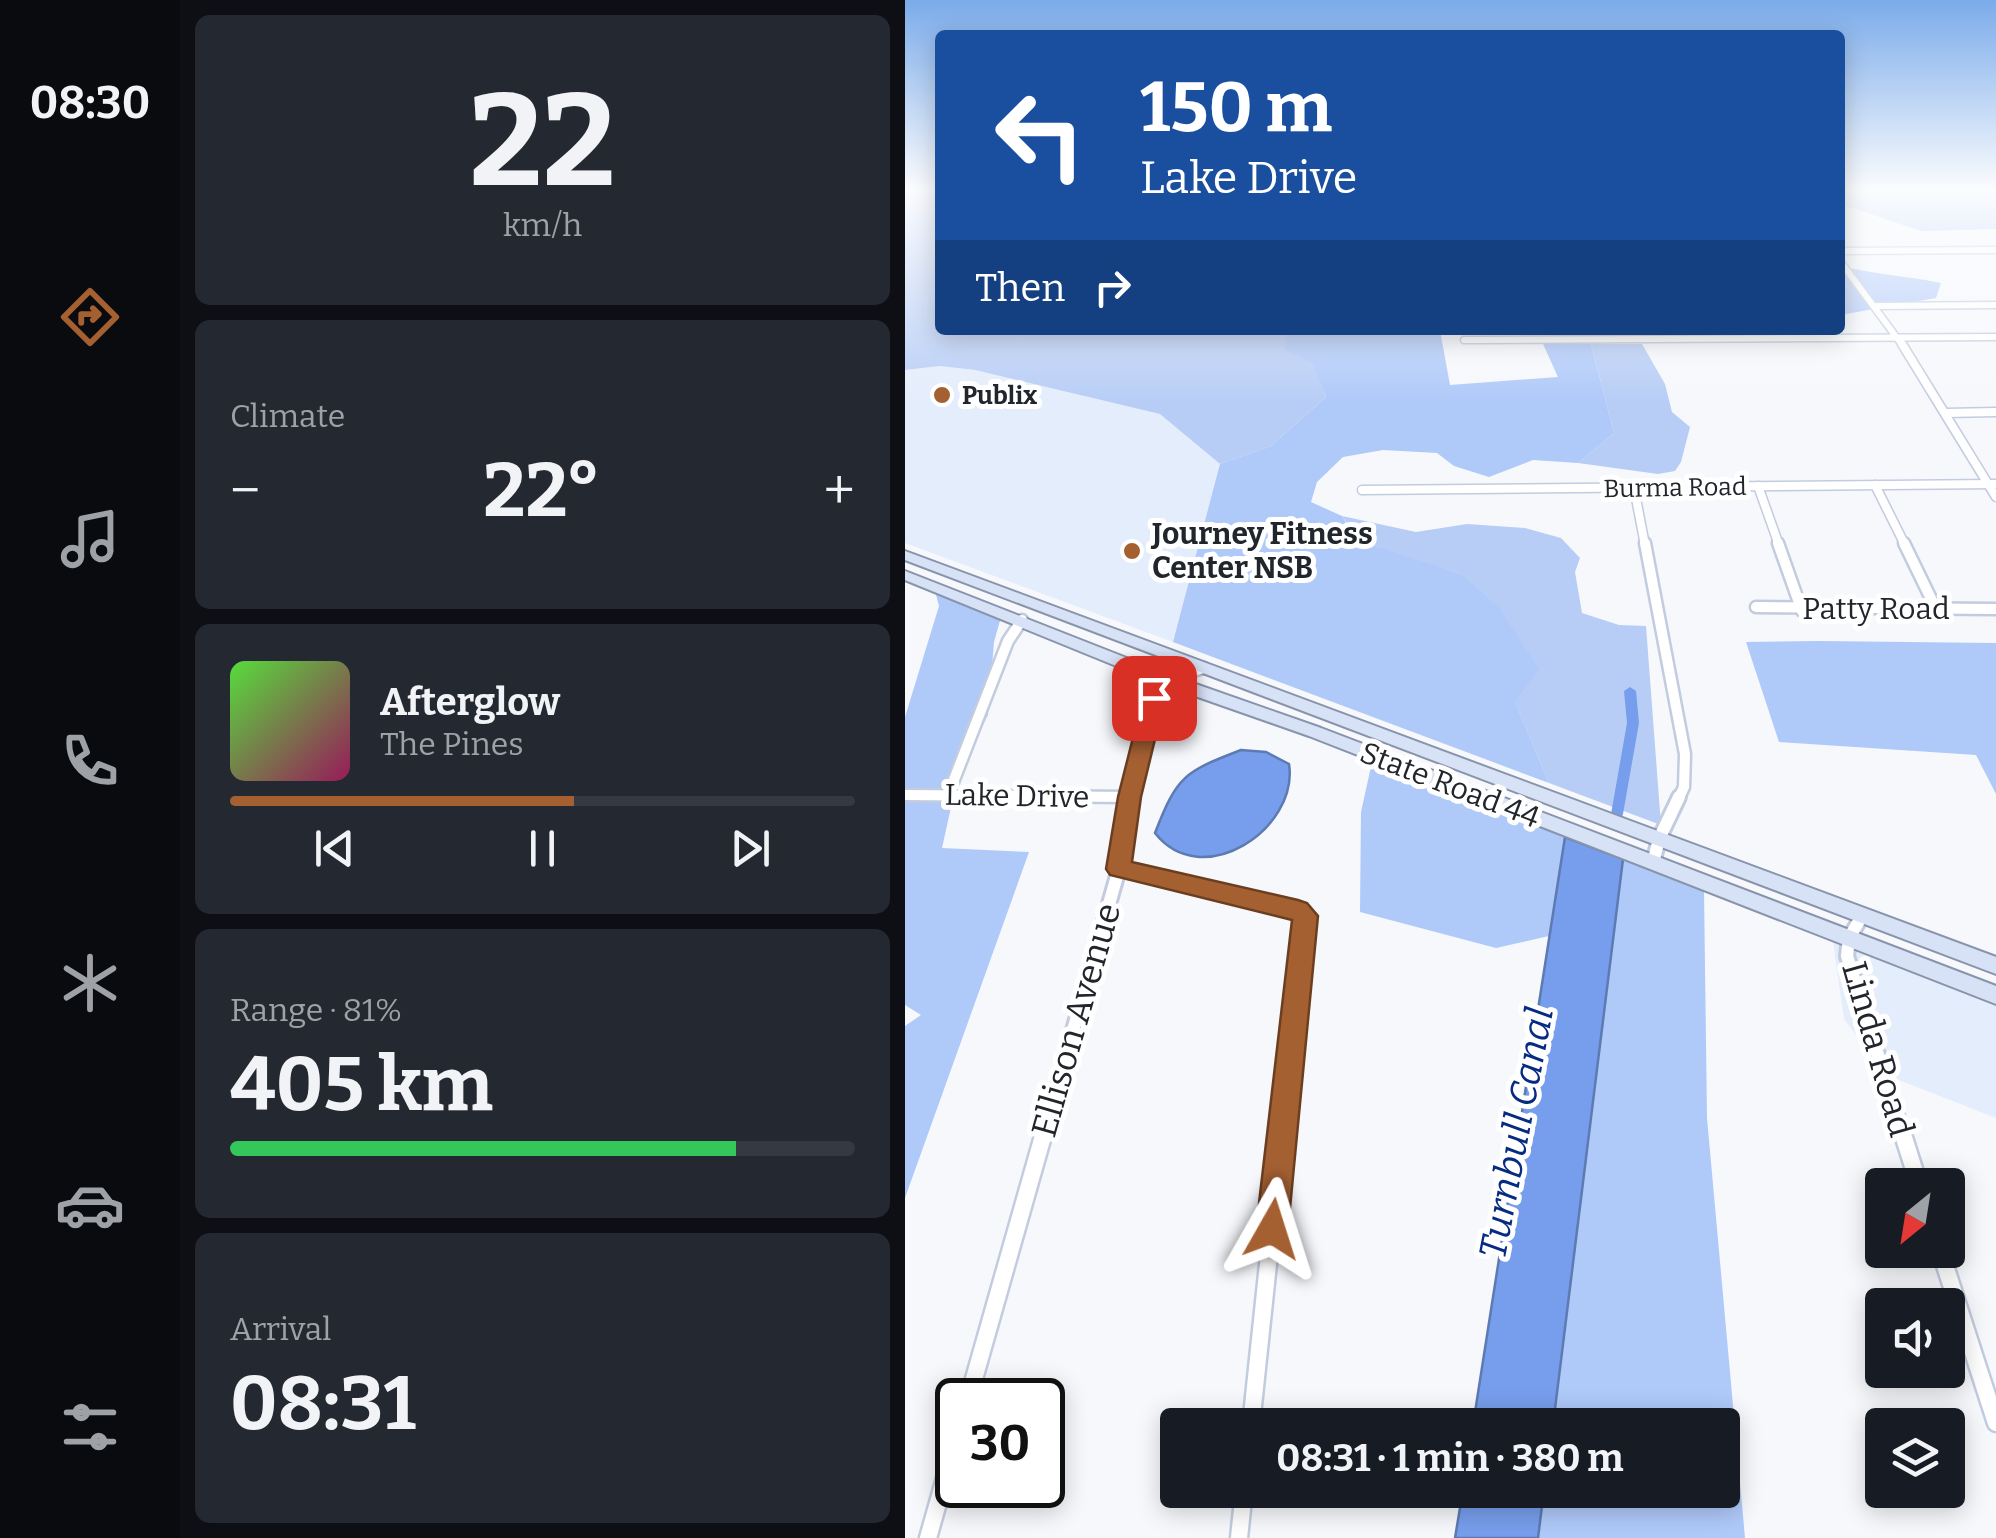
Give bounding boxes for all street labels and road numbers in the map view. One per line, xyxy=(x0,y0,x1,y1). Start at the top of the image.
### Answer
street label: Burma Road xyxy=(1603,472,1747,504)
street label: Patty Road xyxy=(1802,591,1950,627)
street label: State Road 44 xyxy=(1355,734,1545,836)
street label: Lake Drive xyxy=(944,777,1090,815)
street label: Ellison Avenue xyxy=(1023,898,1129,1142)
street label: Linda Road xyxy=(1833,957,1923,1141)

